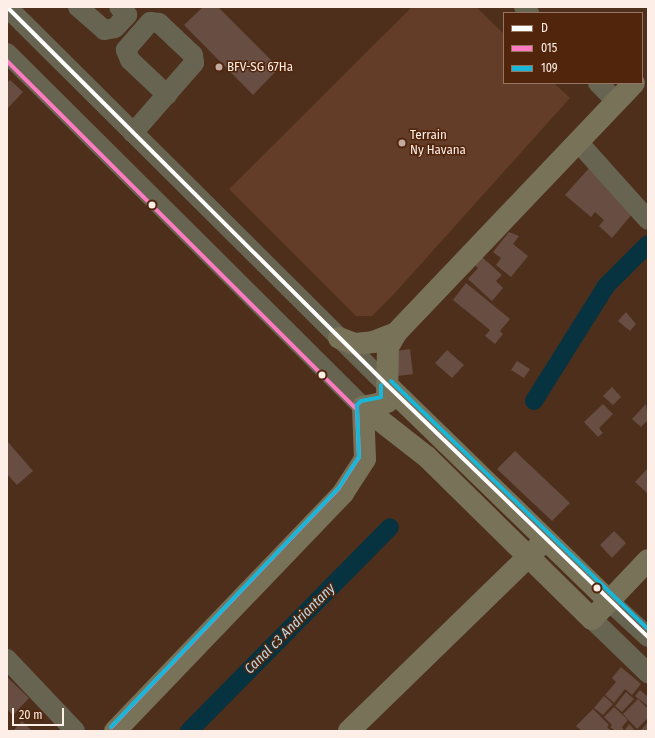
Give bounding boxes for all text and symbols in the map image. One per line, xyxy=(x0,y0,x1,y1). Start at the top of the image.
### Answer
legend xyxy=(503,12,643,84)
text: D xyxy=(541,21,548,35)
text: 015 xyxy=(541,41,557,55)
place label: BFV-SG 67Ha xyxy=(227,59,293,75)
text: 109 xyxy=(541,61,558,75)
marker: BFV-SG 67Ha xyxy=(214,62,224,72)
place label: Terrain Ny Havana xyxy=(410,128,466,159)
marker: Terrain Ny Havana xyxy=(397,138,407,148)
unlabelled marker xyxy=(147,200,157,210)
unlabelled marker xyxy=(317,370,327,380)
water label: Canal c3 Andriantany xyxy=(241,580,339,678)
unlabelled marker xyxy=(592,583,602,593)
scale bar xyxy=(14,700,66,726)
text: 20 m xyxy=(19,708,43,722)

